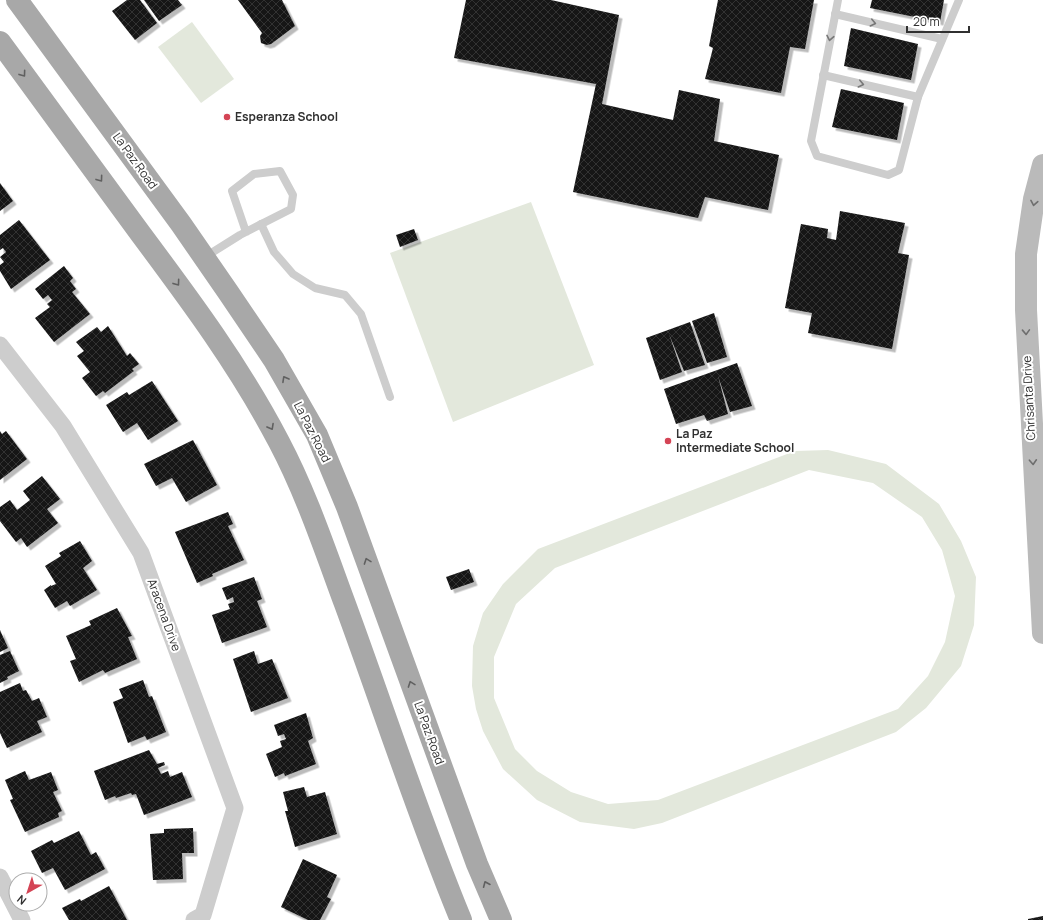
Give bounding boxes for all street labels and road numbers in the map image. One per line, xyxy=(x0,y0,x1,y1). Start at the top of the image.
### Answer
street label: La Paz Road xyxy=(109,129,162,192)
street label: Chrisanta Drive xyxy=(1018,355,1039,441)
street label: La Paz Road xyxy=(290,398,335,465)
street label: Aracena Drive xyxy=(144,576,185,653)
street label: La Paz Road xyxy=(410,699,449,767)

